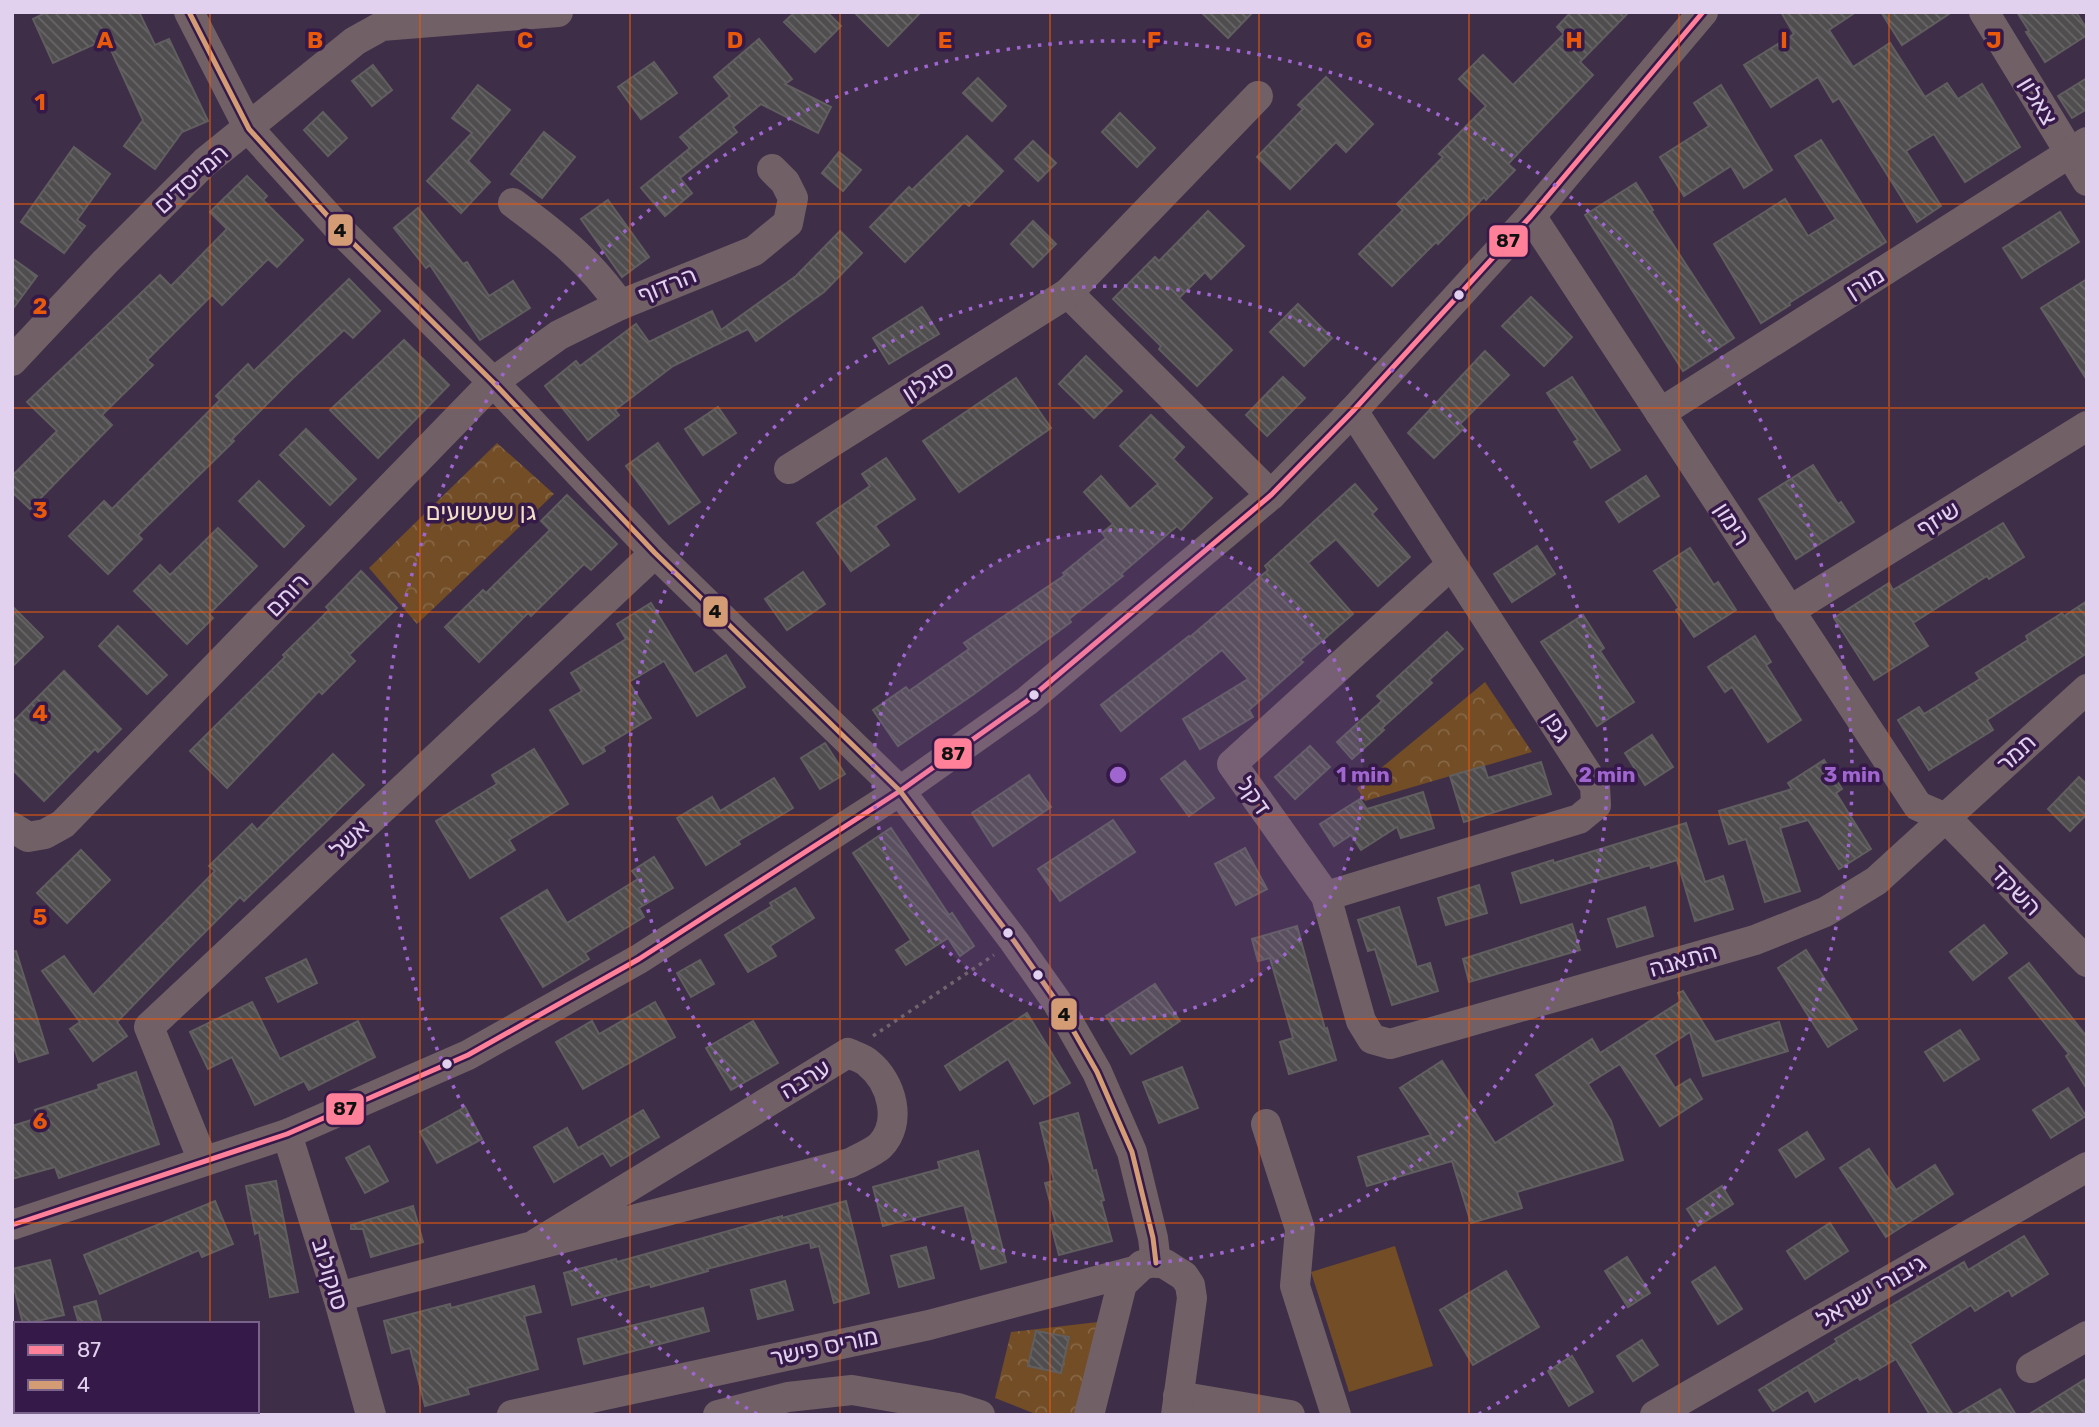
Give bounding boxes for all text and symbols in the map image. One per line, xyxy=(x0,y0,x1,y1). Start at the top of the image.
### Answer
text: A xyxy=(97,26,114,54)
text: B xyxy=(307,26,323,54)
text: C xyxy=(517,26,533,54)
text: D xyxy=(727,26,743,54)
text: E xyxy=(938,26,952,54)
text: F xyxy=(1147,26,1161,54)
text: G xyxy=(1356,26,1372,54)
text: H xyxy=(1565,26,1583,54)
text: I xyxy=(1780,26,1788,54)
text: J xyxy=(1986,26,2002,54)
street label: צאלון xyxy=(2013,72,2063,130)
text: 1 xyxy=(34,88,46,116)
street label: המייסדים xyxy=(148,138,234,220)
line badge: 4 xyxy=(327,213,354,247)
text: 4 xyxy=(334,219,347,242)
line badge: 87 xyxy=(1488,224,1529,258)
text: 87 xyxy=(1496,229,1520,252)
street label: הרדוף xyxy=(634,261,700,309)
street label: מורן xyxy=(1841,261,1889,305)
unlabelled marker xyxy=(1452,288,1466,302)
text: 2 xyxy=(33,292,47,320)
street label: סיגלון xyxy=(897,354,959,408)
street label: שיזף xyxy=(1911,495,1965,543)
text: 3 xyxy=(32,496,48,524)
street label: רימון xyxy=(1708,497,1756,551)
park label: גן שעשועים xyxy=(426,498,536,526)
street label: רותם xyxy=(260,567,314,623)
line badge: 4 xyxy=(702,595,729,628)
text: 4 xyxy=(709,600,722,623)
unlabelled marker xyxy=(1027,688,1041,702)
text: 4 xyxy=(32,699,48,727)
street label: גפן xyxy=(1537,707,1577,747)
street label: תמר xyxy=(1990,728,2042,778)
line badge: 87 xyxy=(933,737,973,770)
text: 87 xyxy=(941,742,965,765)
text: 1 min xyxy=(1336,762,1390,787)
text: 2 min xyxy=(1579,762,1635,787)
text: 3 min xyxy=(1823,762,1881,787)
centre of rings xyxy=(1106,763,1130,787)
street label: דקל xyxy=(1231,771,1277,821)
street label: אשל xyxy=(323,814,375,864)
street label: השקד xyxy=(1985,859,2047,921)
text: 5 xyxy=(33,903,48,931)
unlabelled marker xyxy=(1001,926,1015,940)
street label: התאנה xyxy=(1646,937,1720,983)
unlabelled marker xyxy=(1031,968,1045,982)
line badge: 4 xyxy=(1050,997,1078,1031)
text: 4 xyxy=(1058,1003,1071,1026)
street label: ערבה xyxy=(775,1053,835,1105)
unlabelled marker xyxy=(440,1057,454,1071)
line badge: 87 xyxy=(325,1092,365,1126)
text: 87 xyxy=(333,1097,357,1120)
text: 6 xyxy=(33,1107,48,1135)
street label: סוקולוב xyxy=(306,1235,354,1313)
street label: גיבורי ישראל xyxy=(1811,1248,1931,1334)
legend xyxy=(14,1322,259,1413)
street label: מוריס פישר xyxy=(767,1322,881,1372)
text: 87 xyxy=(77,1337,101,1362)
text: 4 xyxy=(77,1372,90,1397)

